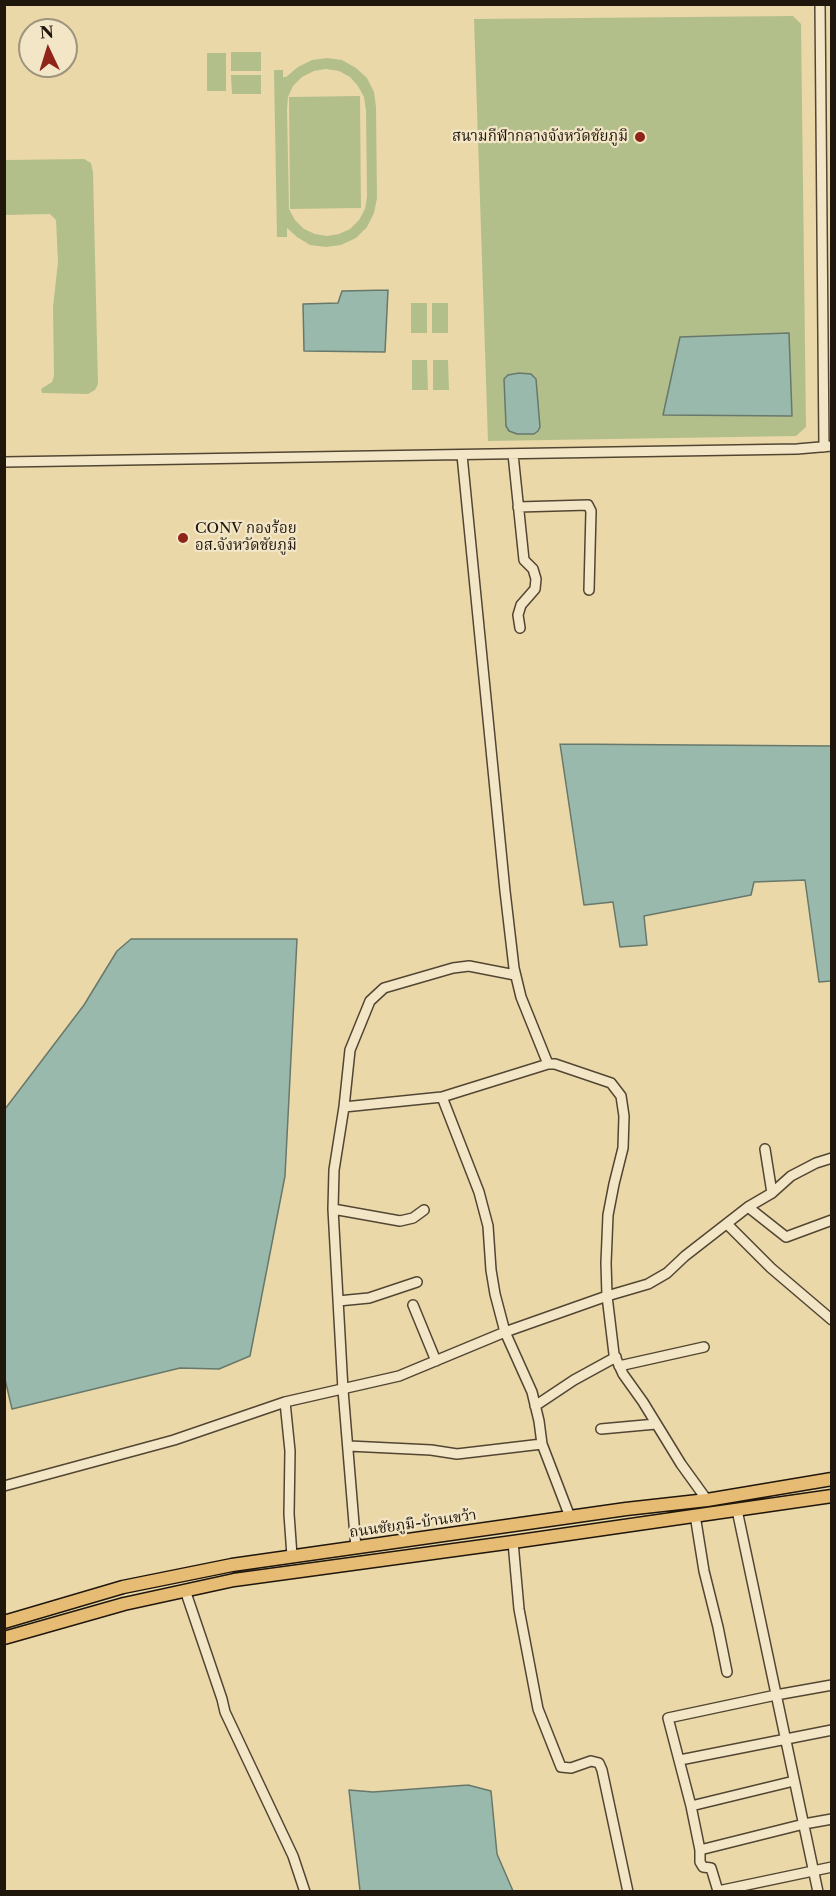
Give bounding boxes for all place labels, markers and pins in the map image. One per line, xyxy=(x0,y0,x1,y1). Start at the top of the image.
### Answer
place label: สนามกีฬากลางจังหวัดชัยภูมิ xyxy=(452,128,628,146)
marker: สนามกีฬากลางจังหวัดชัยภูมิ xyxy=(633,130,647,144)
place label: CONV กองร้อย อส.จังหวัดชัยภูมิ xyxy=(195,520,297,555)
marker: CONV กองร้อย อส.จังหวัดชัยภูมิ xyxy=(176,531,190,545)

